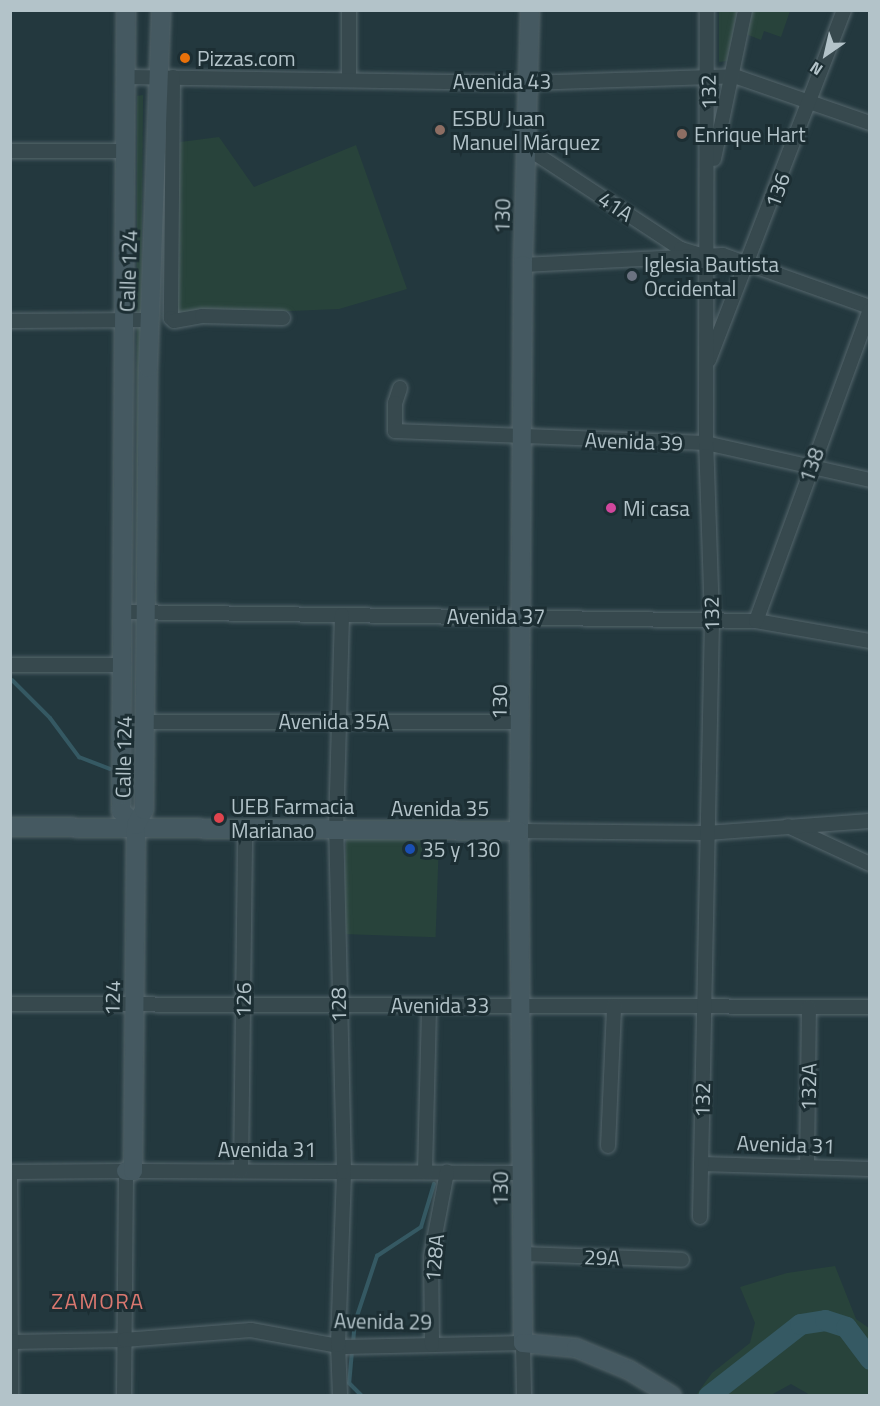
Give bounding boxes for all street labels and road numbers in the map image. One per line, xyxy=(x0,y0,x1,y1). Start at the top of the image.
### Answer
street label: Avenida 43 xyxy=(453,68,551,94)
street label: 132 xyxy=(695,74,721,110)
street label: 136 xyxy=(759,169,795,211)
street label: 41A xyxy=(594,186,638,226)
street label: 130 xyxy=(489,198,515,234)
street label: Calle 124 xyxy=(114,230,142,312)
street label: Avenida 39 xyxy=(584,427,684,455)
street label: 138 xyxy=(793,444,829,486)
street label: 132 xyxy=(698,596,724,632)
street label: Avenida 37 xyxy=(447,603,545,629)
street label: 130 xyxy=(486,684,512,720)
street label: Avenida 35A xyxy=(279,708,389,734)
street label: Calle 124 xyxy=(110,716,136,798)
street label: Avenida 35 xyxy=(391,795,489,821)
street label: 124 xyxy=(99,980,125,1016)
street label: 126 xyxy=(230,982,256,1018)
street label: 128 xyxy=(325,987,351,1023)
street label: Avenida 33 xyxy=(391,992,489,1018)
street label: 132A xyxy=(795,1063,821,1111)
street label: 132 xyxy=(689,1082,715,1118)
street label: Avenida 31 xyxy=(736,1130,836,1158)
street label: Avenida 31 xyxy=(218,1136,316,1162)
street label: 130 xyxy=(487,1171,513,1207)
street label: 128A xyxy=(419,1233,449,1283)
street label: 29A xyxy=(584,1244,620,1270)
street label: Avenida 29 xyxy=(334,1308,432,1334)

